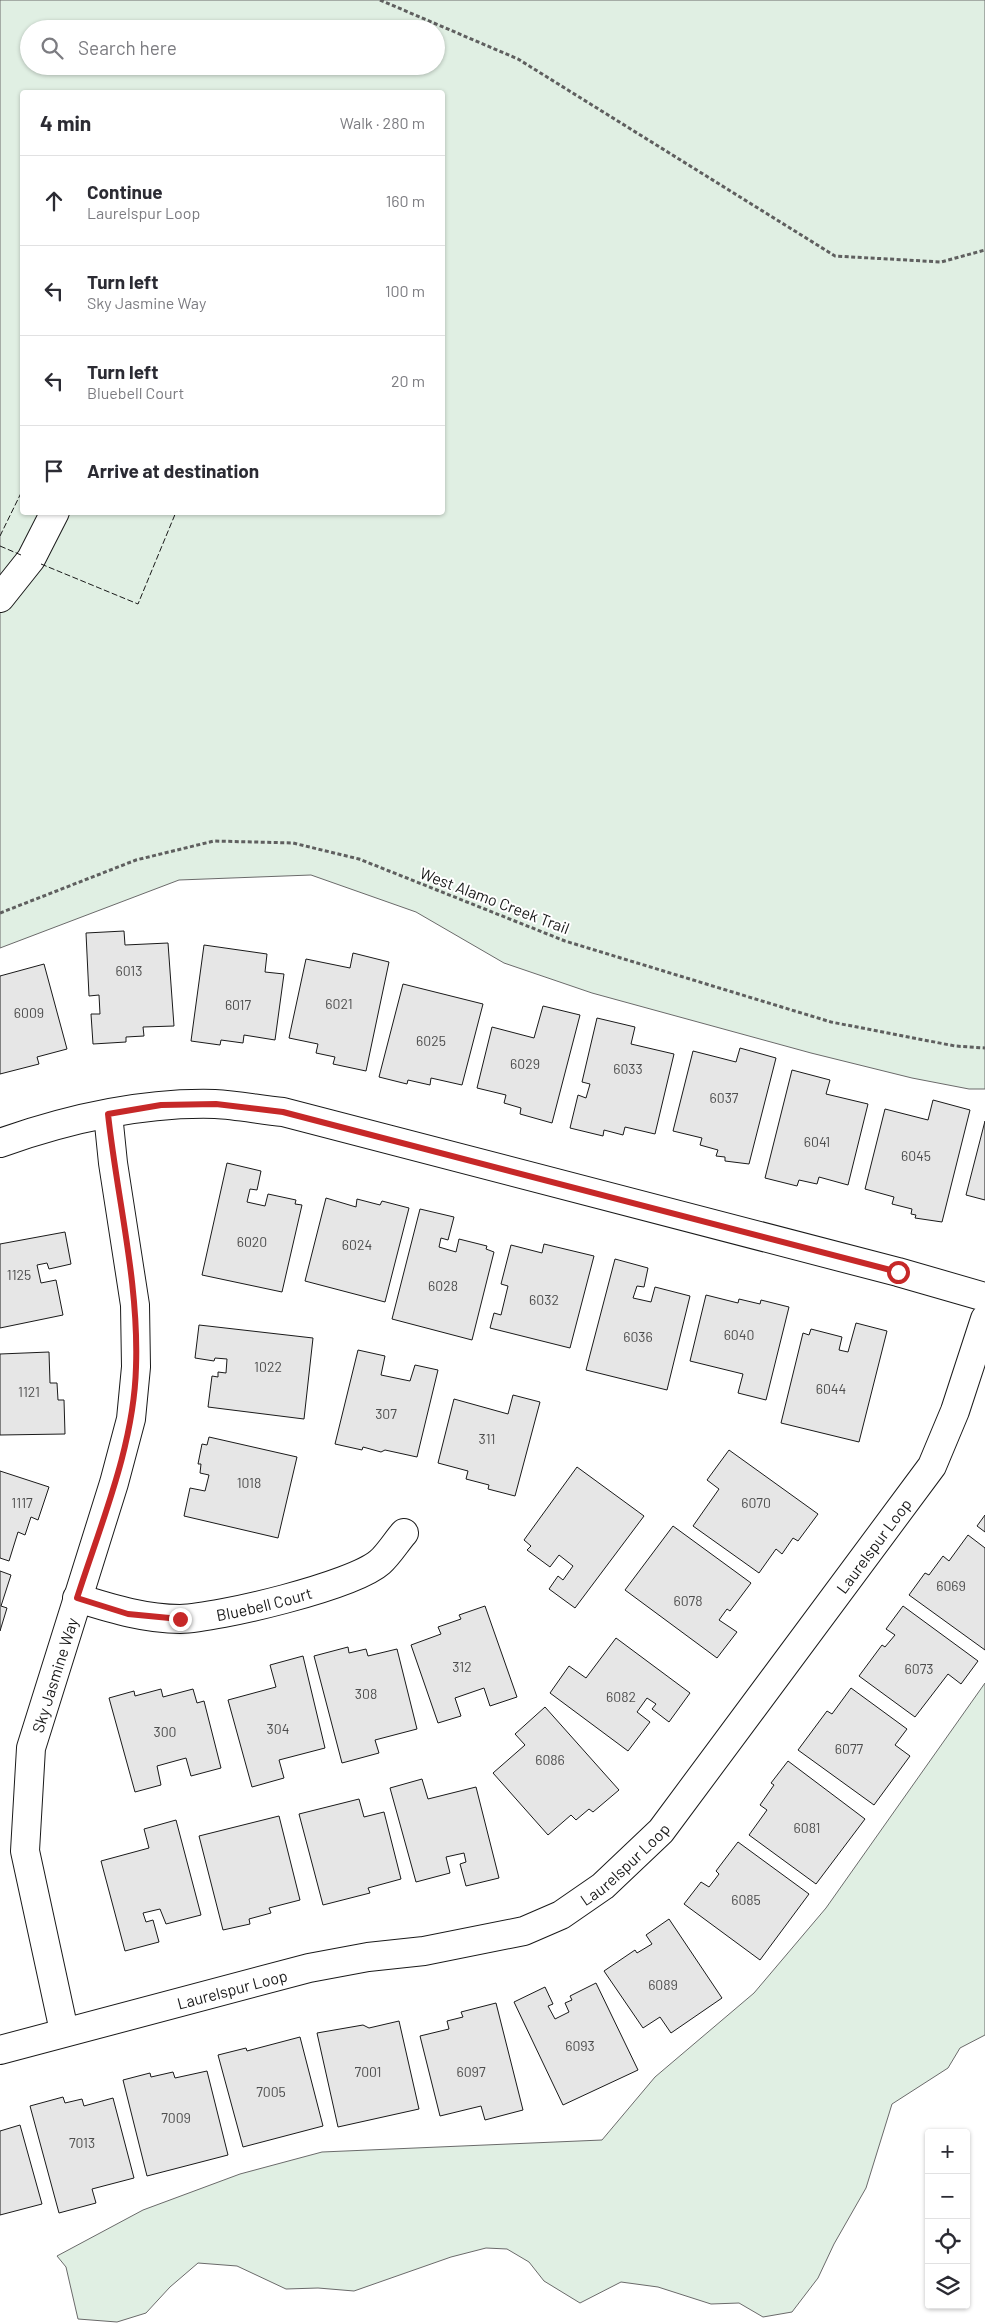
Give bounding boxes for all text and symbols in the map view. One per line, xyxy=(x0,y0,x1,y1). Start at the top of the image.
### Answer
search box xyxy=(20,20,445,75)
icon: search xyxy=(38,34,66,62)
text: Search here xyxy=(78,36,177,59)
text: 4 min xyxy=(40,110,91,135)
text: Walk · 280 m xyxy=(340,113,425,132)
text: Continue xyxy=(87,180,163,203)
icon: ahead xyxy=(40,187,68,215)
text: 160 m xyxy=(386,191,425,210)
text: Laurelspur Loop xyxy=(87,203,200,222)
text: Turn left xyxy=(87,270,158,293)
icon: left xyxy=(40,277,68,305)
text: 100 m xyxy=(385,281,425,300)
text: Sky Jasmine Way xyxy=(87,293,206,312)
text: Turn left xyxy=(87,360,158,383)
icon: left xyxy=(40,367,68,395)
text: 20 m xyxy=(391,371,425,390)
text: Bluebell Court xyxy=(87,383,184,402)
icon: arrive xyxy=(40,457,68,485)
text: Arrive at destination xyxy=(87,459,259,482)
street label: West Alamo Creek Trail xyxy=(418,863,572,937)
house number: 6013 xyxy=(116,962,142,979)
house number: 6021 xyxy=(325,995,353,1012)
house number: 6017 xyxy=(225,996,252,1013)
house number: 6009 xyxy=(14,1004,44,1021)
house number: 6025 xyxy=(416,1032,446,1049)
house number: 6029 xyxy=(510,1055,540,1072)
house number: 6033 xyxy=(613,1060,643,1077)
house number: 6037 xyxy=(710,1089,739,1106)
house number: 6041 xyxy=(804,1133,830,1150)
house number: 6045 xyxy=(901,1147,931,1164)
house number: 6020 xyxy=(237,1233,267,1250)
house number: 6024 xyxy=(342,1236,372,1253)
route start xyxy=(887,1261,910,1284)
house number: 1125 xyxy=(7,1266,31,1283)
house number: 6028 xyxy=(428,1277,458,1294)
house number: 6032 xyxy=(529,1291,559,1308)
house number: 6040 xyxy=(724,1326,754,1343)
house number: 6036 xyxy=(623,1328,653,1345)
house number: 1022 xyxy=(254,1358,282,1375)
house number: 6044 xyxy=(816,1380,846,1397)
house number: 1121 xyxy=(18,1383,40,1400)
house number: 307 xyxy=(375,1405,397,1422)
house number: 311 xyxy=(479,1430,495,1447)
house number: 1018 xyxy=(237,1474,261,1491)
house number: 1117 xyxy=(11,1494,33,1511)
house number: 6070 xyxy=(741,1494,771,1511)
street label: Laurelspur Loop xyxy=(832,1494,914,1597)
house number: 6069 xyxy=(936,1577,966,1594)
street label: Bluebell Court xyxy=(215,1582,314,1624)
house number: 6078 xyxy=(673,1592,703,1609)
route end xyxy=(169,1608,192,1631)
street label: Sky Jasmine Way xyxy=(27,1614,81,1735)
house number: 312 xyxy=(452,1658,472,1675)
house number: 6073 xyxy=(905,1660,933,1677)
house number: 308 xyxy=(355,1685,377,1702)
house number: 6082 xyxy=(606,1688,636,1705)
house number: 304 xyxy=(267,1720,289,1737)
house number: 300 xyxy=(153,1723,177,1740)
house number: 6077 xyxy=(835,1740,864,1757)
house number: 6086 xyxy=(535,1751,565,1768)
street label: Laurelspur Loop xyxy=(576,1819,673,1909)
house number: 6081 xyxy=(794,1819,820,1836)
house number: 6085 xyxy=(731,1891,761,1908)
street label: Laurelspur Loop xyxy=(175,1965,289,2012)
house number: 6089 xyxy=(648,1976,678,1993)
house number: 6093 xyxy=(565,2037,595,2054)
house number: 7001 xyxy=(355,2063,381,2080)
house number: 6097 xyxy=(456,2063,486,2080)
house number: 7005 xyxy=(256,2083,286,2100)
house number: 7009 xyxy=(161,2109,191,2126)
map controls xyxy=(925,2129,970,2309)
button: + xyxy=(925,2129,970,2174)
house number: 7013 xyxy=(69,2134,95,2151)
button: − xyxy=(925,2174,970,2219)
button: locate xyxy=(925,2219,970,2264)
button: layers xyxy=(925,2264,970,2309)

